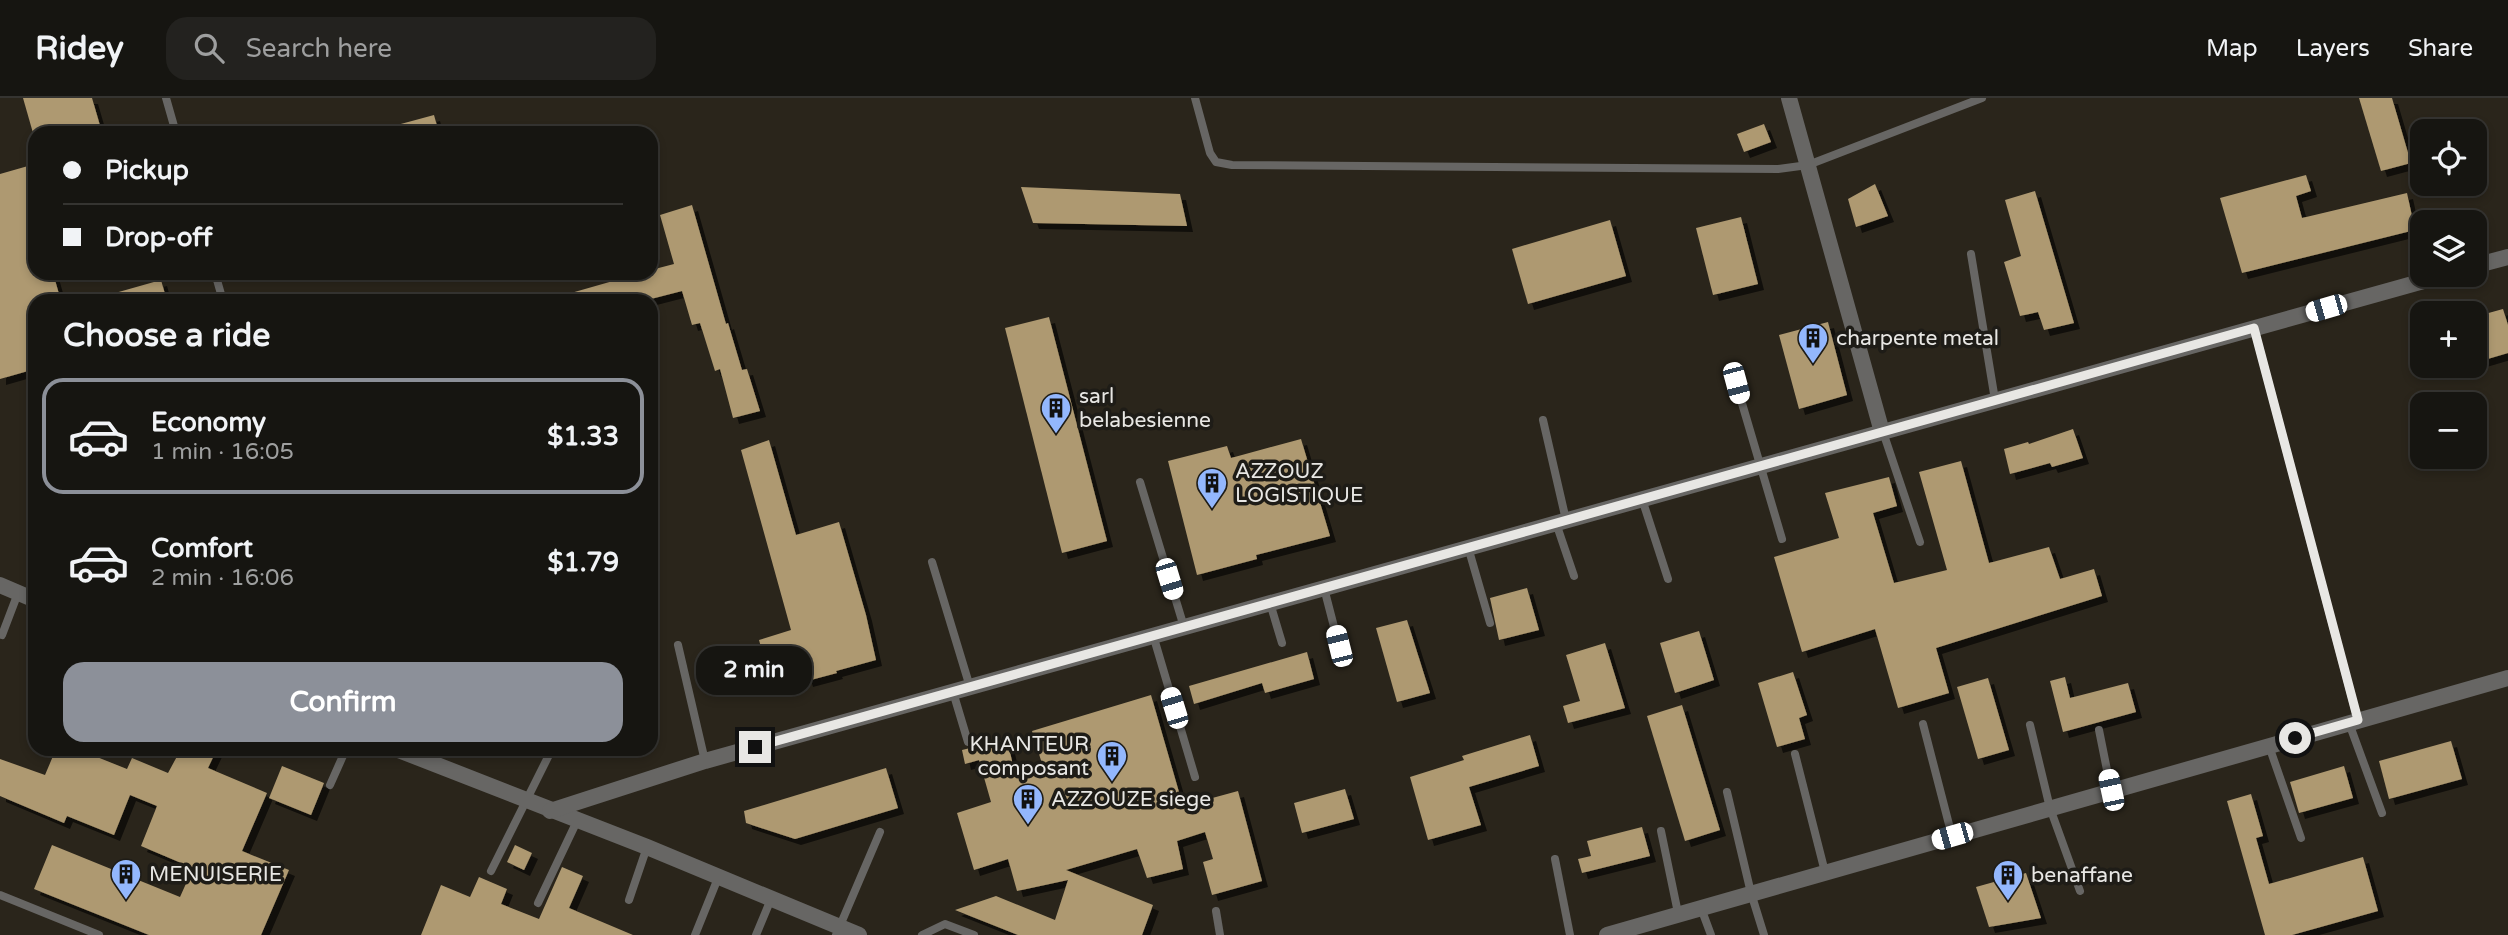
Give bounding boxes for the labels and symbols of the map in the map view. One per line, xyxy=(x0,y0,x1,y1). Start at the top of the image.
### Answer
car xyxy=(2303,292,2350,324)
building icon: charpente metal xyxy=(1796,321,1830,365)
place label: charpente metal xyxy=(1836,326,1999,351)
car xyxy=(1721,360,1752,406)
place label: sarl belabesienne xyxy=(1079,384,1211,433)
building icon: sarl belabesienne xyxy=(1039,391,1073,435)
place label: AZZOUZ LOGISTIQUE xyxy=(1235,459,1363,508)
building icon: AZZOUZ LOGISTIQUE xyxy=(1195,466,1229,510)
car xyxy=(1153,556,1186,602)
car xyxy=(1324,623,1355,669)
callout: 2 min xyxy=(697,646,813,694)
car xyxy=(1158,685,1191,731)
route start xyxy=(2279,722,2311,754)
route end xyxy=(739,731,771,763)
place label: KHANTEUR composant xyxy=(969,732,1089,781)
building icon: KHANTEUR composant xyxy=(1095,739,1129,783)
car xyxy=(2097,767,2126,813)
building icon: AZZOUZE siege xyxy=(1011,782,1045,826)
place label: AZZOUZE siege xyxy=(1051,787,1211,812)
car xyxy=(1929,820,1976,852)
building icon: MENUISERIE xyxy=(109,857,143,901)
building icon: benaffane xyxy=(1991,858,2025,902)
place label: MENUISERIE xyxy=(149,862,282,887)
place label: benaffane xyxy=(2031,863,2133,888)

